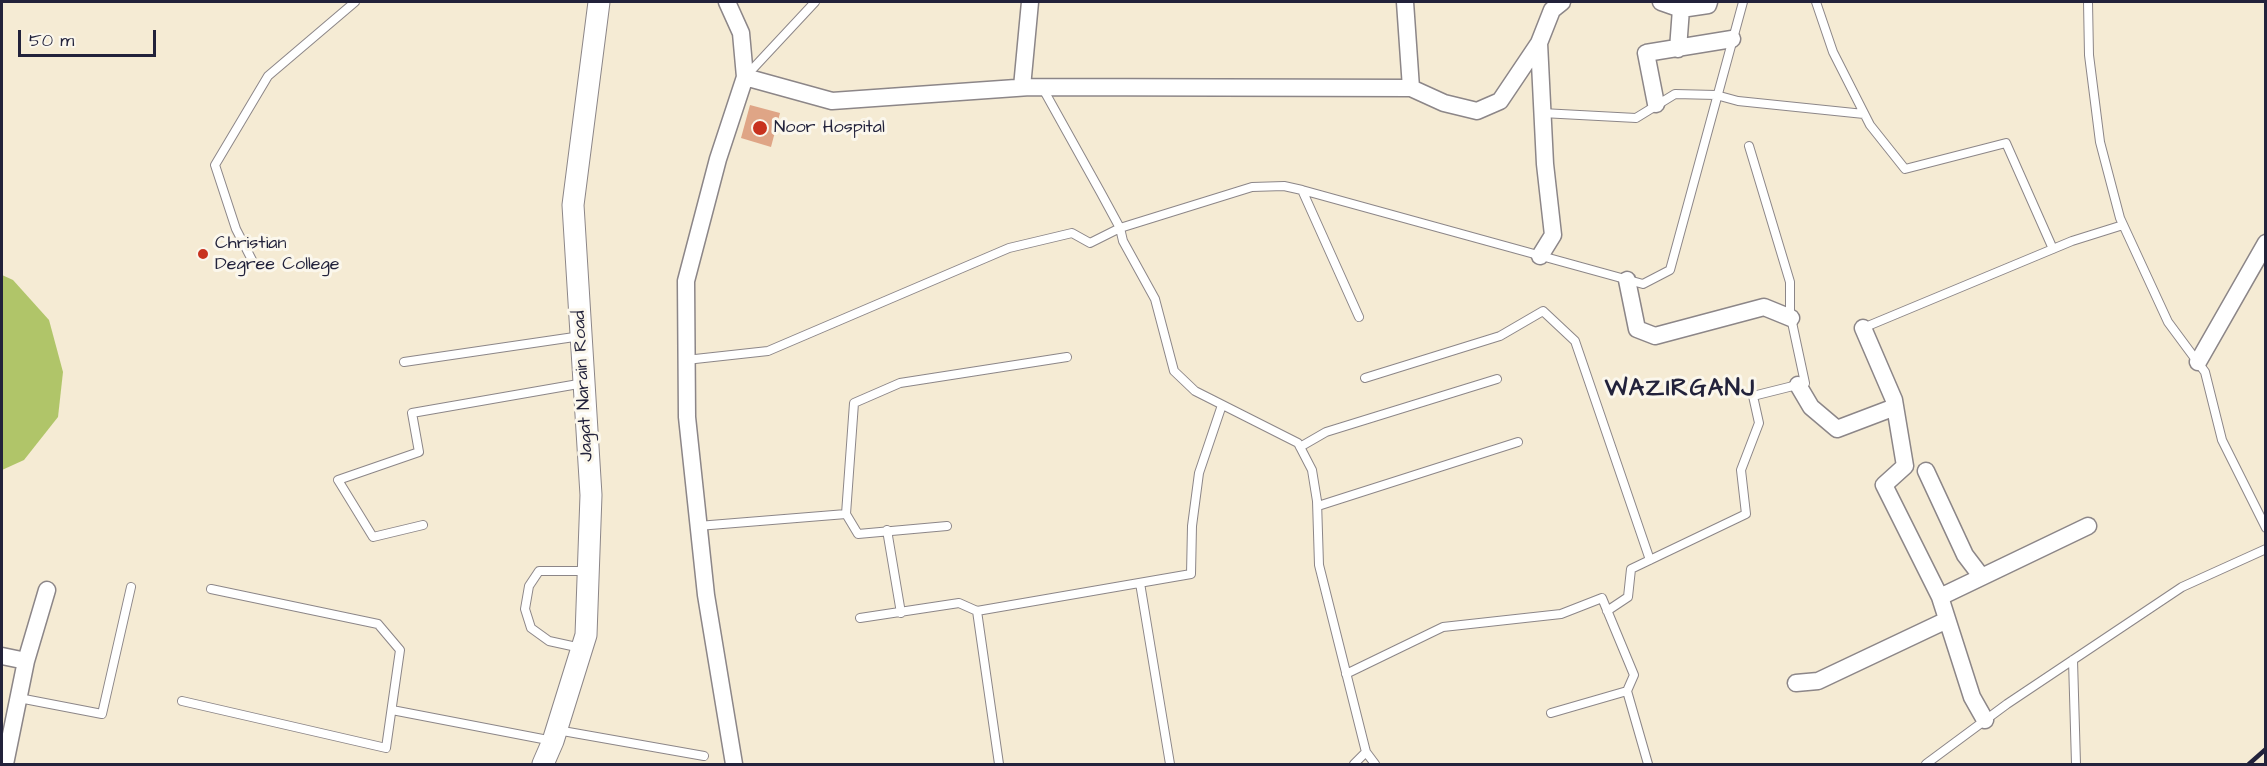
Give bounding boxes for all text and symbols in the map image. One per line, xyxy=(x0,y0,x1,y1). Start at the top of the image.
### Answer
scale bar xyxy=(21,18,159,56)
text: 50 m xyxy=(29,28,74,53)
place label: Noor Hospital xyxy=(774,117,885,139)
marker: Noor Hospital xyxy=(751,119,769,137)
place label: Christian Degree College xyxy=(215,233,340,276)
marker: Christian Degree College xyxy=(196,247,210,261)
street label: Jagat Narain Road xyxy=(569,310,599,462)
district label: WAZIRGANJ xyxy=(1605,376,1755,404)

